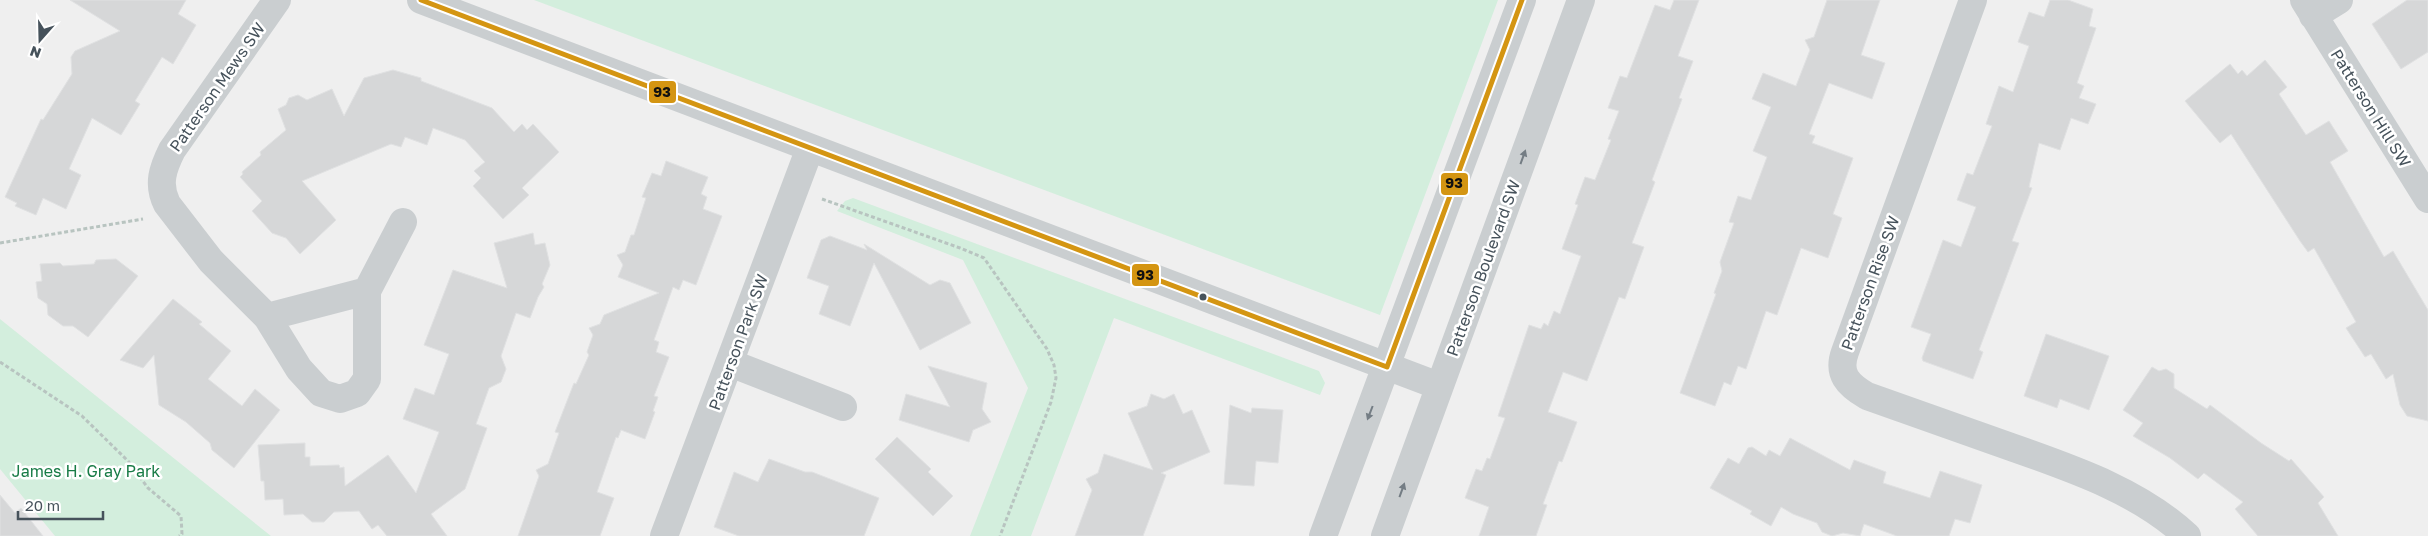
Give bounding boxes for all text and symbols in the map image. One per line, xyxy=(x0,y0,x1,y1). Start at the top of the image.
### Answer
north arrow xyxy=(15,15,65,65)
street label: Patterson Mews SW xyxy=(165,19,269,155)
text: N xyxy=(27,43,43,62)
street label: Patterson Hill SW xyxy=(2327,45,2415,171)
line badge: 93 xyxy=(648,80,677,104)
text: 93 xyxy=(653,83,671,100)
one-way arrow xyxy=(1520,149,1527,164)
line badge: 93 xyxy=(1440,172,1469,196)
text: 93 xyxy=(1445,174,1463,191)
street label: Patterson Boulevard SW xyxy=(1442,177,1524,359)
street label: Patterson Rise SW xyxy=(1836,213,1904,353)
line badge: 93 xyxy=(1131,263,1160,287)
text: 93 xyxy=(1136,266,1154,283)
street label: Patterson Park SW xyxy=(704,271,772,413)
unlabelled marker xyxy=(1198,292,1208,302)
one-way arrow xyxy=(1366,405,1373,420)
park label: James H. Gray Park xyxy=(12,461,160,481)
one-way arrow xyxy=(1398,482,1406,497)
scale bar xyxy=(18,488,102,520)
text: 20 m xyxy=(25,496,60,514)

